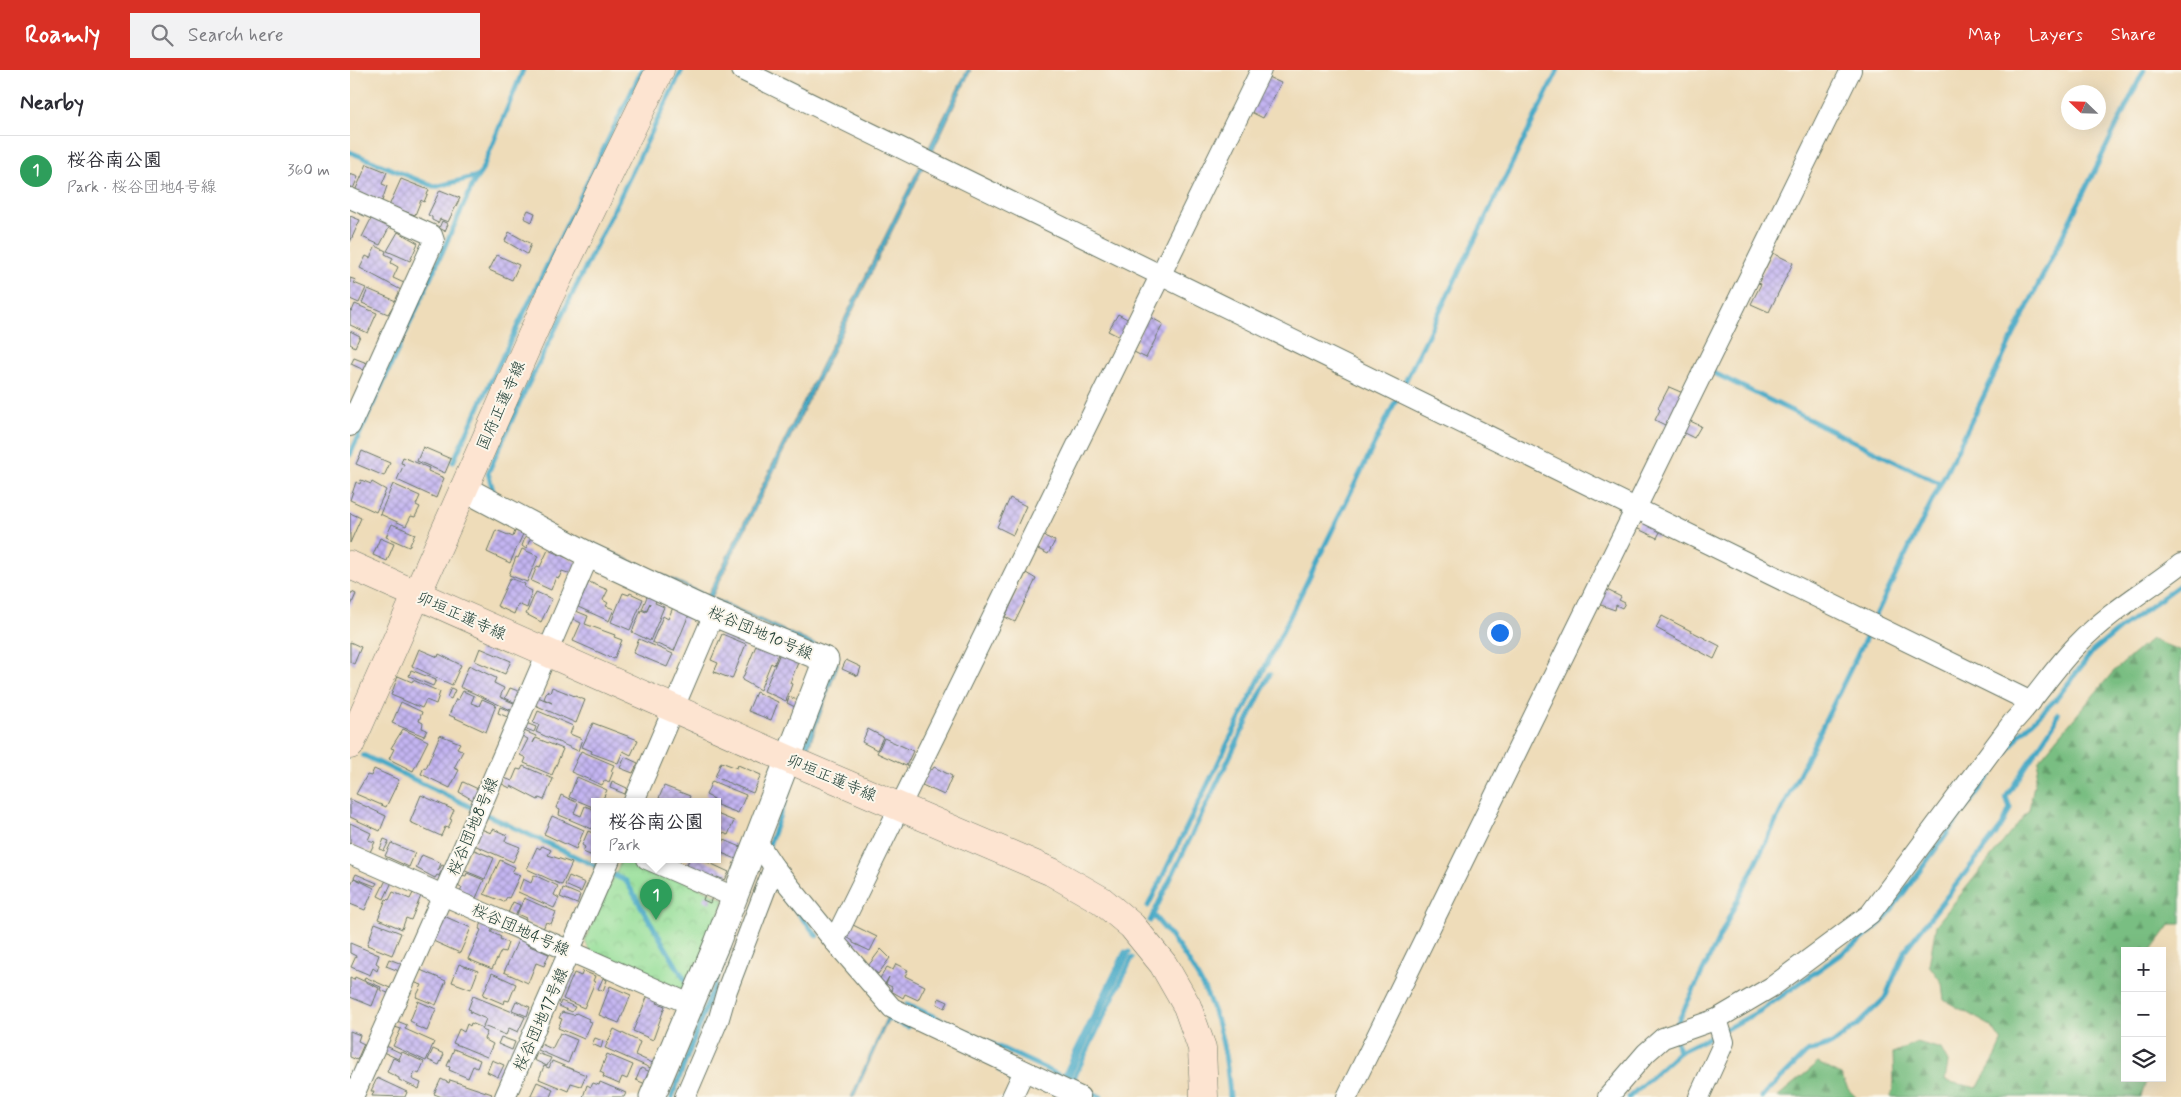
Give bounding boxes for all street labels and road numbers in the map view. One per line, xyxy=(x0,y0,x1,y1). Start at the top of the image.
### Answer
street label: 国府正蓮寺線 xyxy=(472,357,530,454)
street label: 卯垣正蓮寺線 xyxy=(413,587,510,645)
street label: 桜谷団地10号線 xyxy=(705,602,816,665)
street label: 卯垣正蓮寺線 xyxy=(783,750,880,807)
street label: 桜谷団地8号線 xyxy=(443,774,504,879)
street label: 桜谷団地4号線 xyxy=(468,899,573,961)
street label: 桜谷団地17号線 xyxy=(509,965,574,1075)

